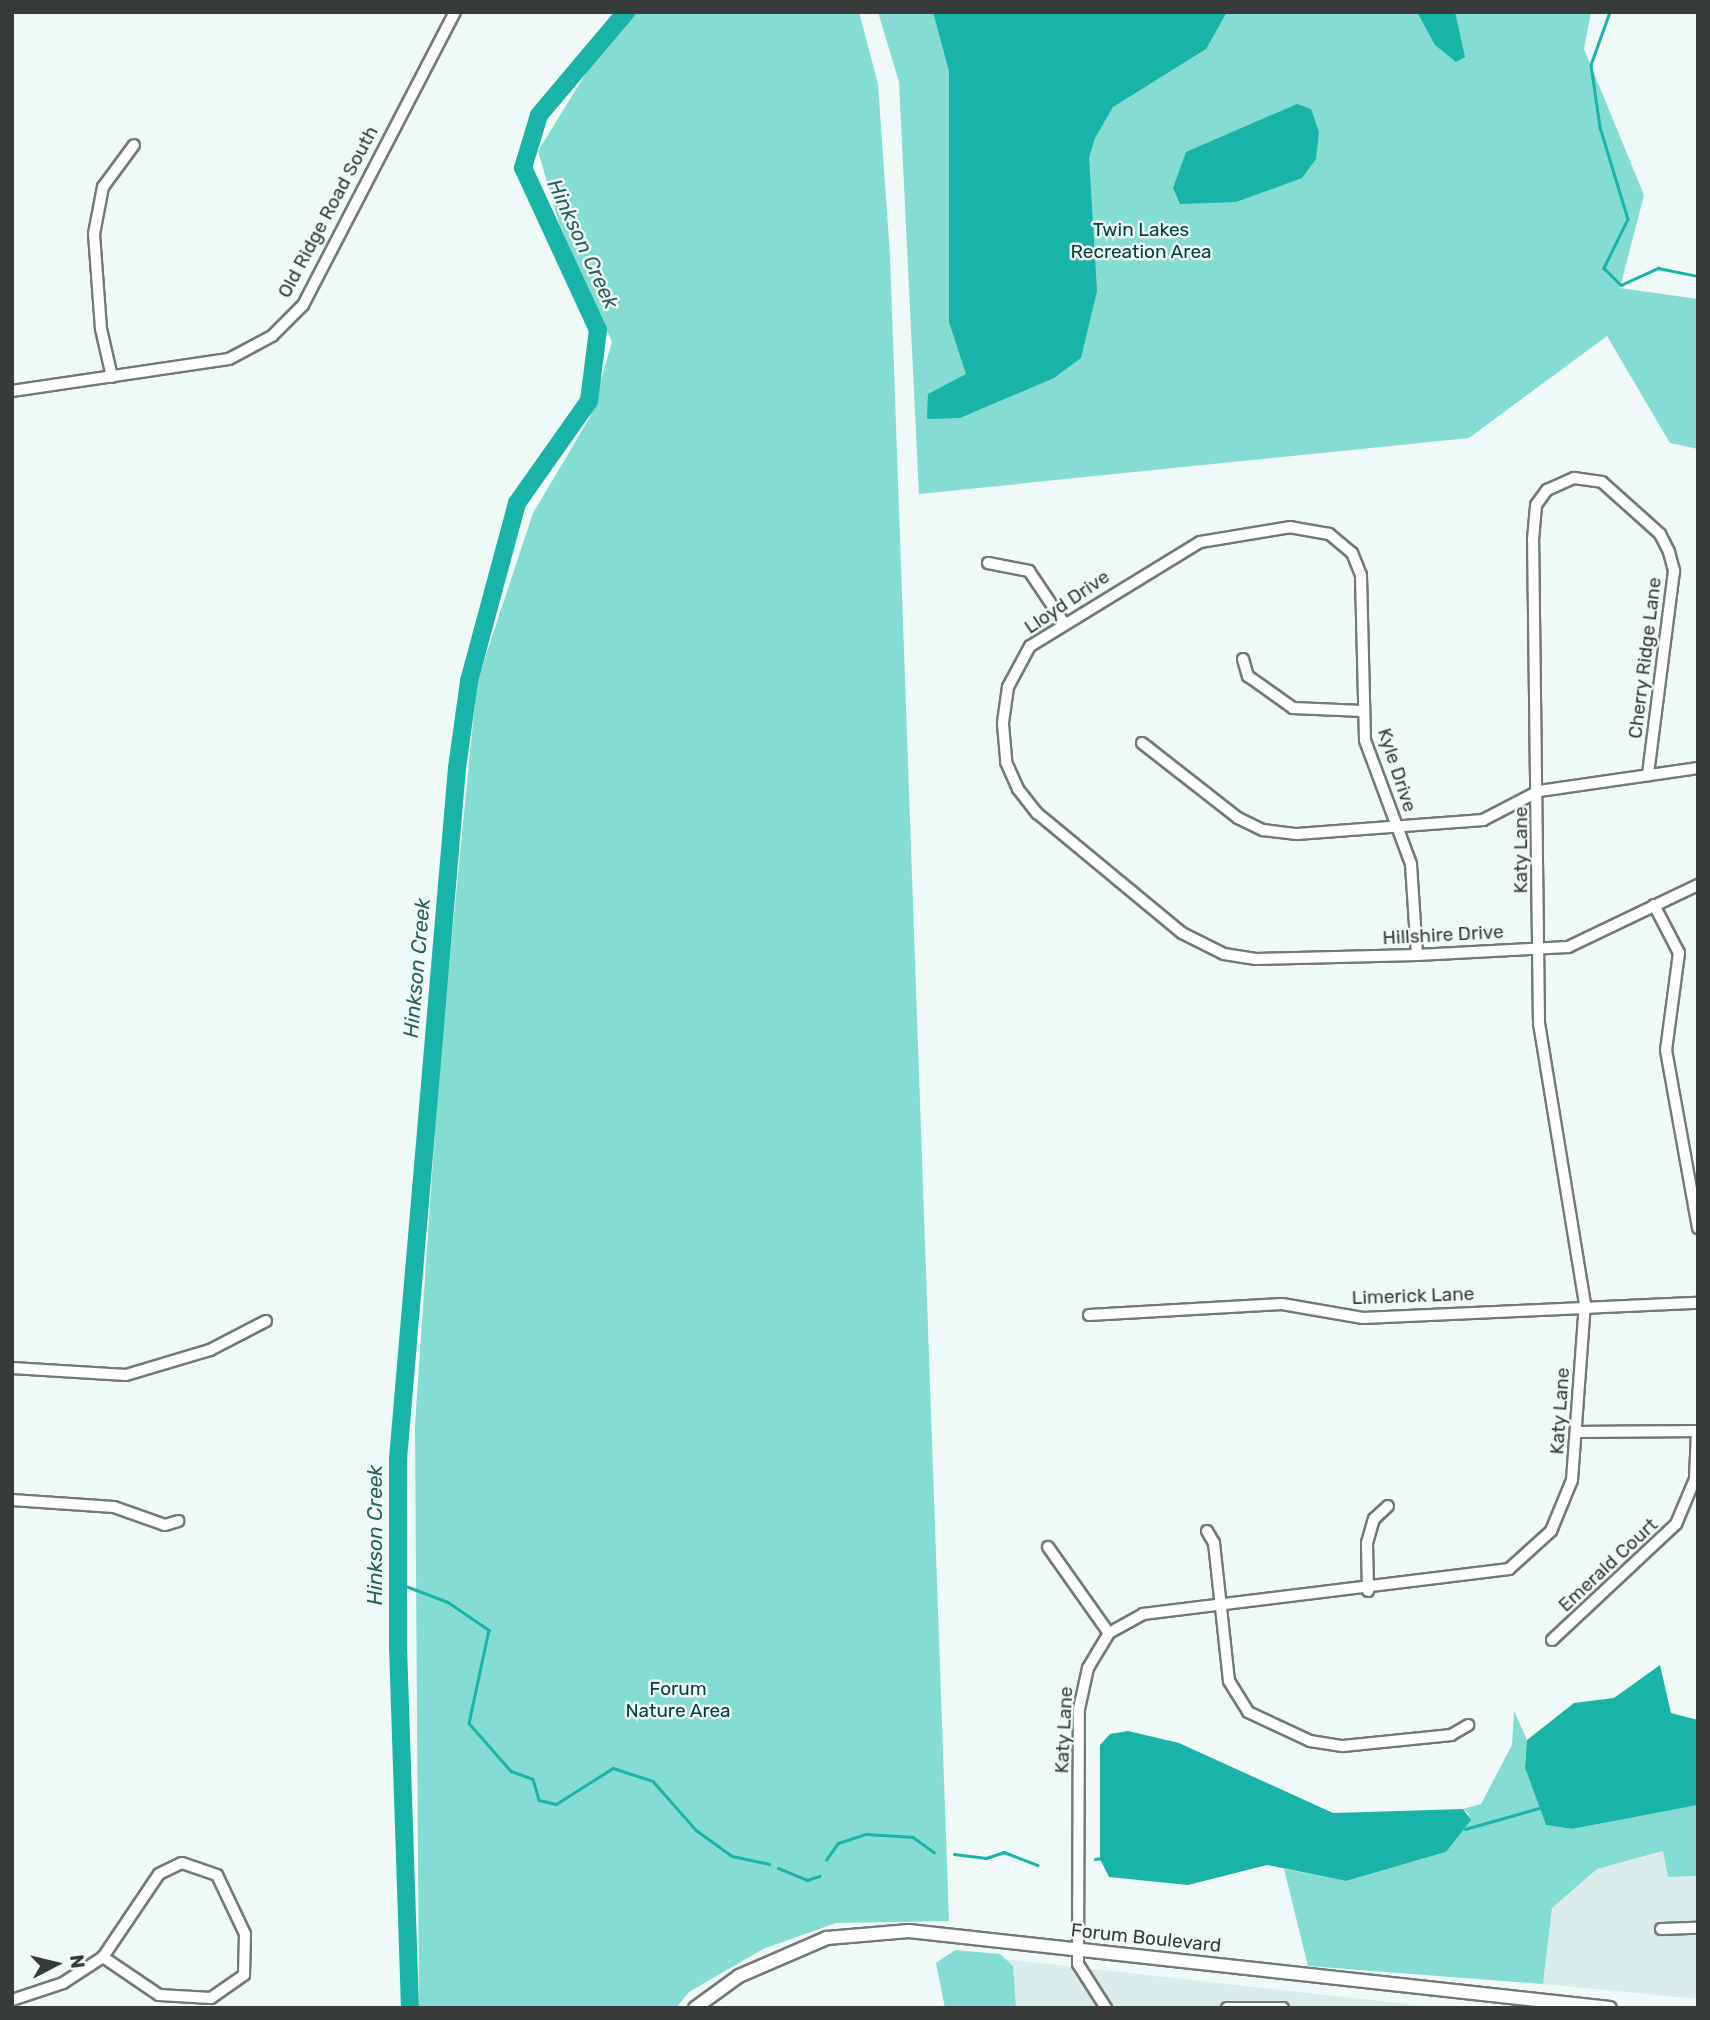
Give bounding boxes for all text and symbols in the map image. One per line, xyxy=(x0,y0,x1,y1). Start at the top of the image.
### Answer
street label: Old Ridge Road South xyxy=(273,122,383,302)
water label: Hinkson Creek xyxy=(542,175,624,313)
park label: Twin Lakes Recreation Area xyxy=(1070,219,1212,263)
street label: Lloyd Drive xyxy=(1020,565,1114,639)
street label: Cherry Ridge Lane xyxy=(1624,576,1666,740)
street label: Kyle Drive xyxy=(1373,725,1421,815)
street label: Katy Lane xyxy=(1510,806,1532,894)
water label: Hinkson Creek xyxy=(398,897,436,1039)
street label: Hillshire Drive xyxy=(1382,920,1504,950)
street label: Limerick Lane xyxy=(1351,1282,1475,1310)
street label: Katy Lane xyxy=(1546,1367,1574,1455)
water label: Hinkson Creek xyxy=(362,1465,388,1605)
street label: Emerald Court xyxy=(1554,1513,1662,1617)
park label: Forum Nature Area xyxy=(625,1678,731,1722)
street label: Katy Lane xyxy=(1050,1686,1078,1774)
street label: Forum Boulevard xyxy=(1070,1919,1222,1957)
north arrow xyxy=(21,1929,91,1999)
text: N xyxy=(65,1953,90,1970)

